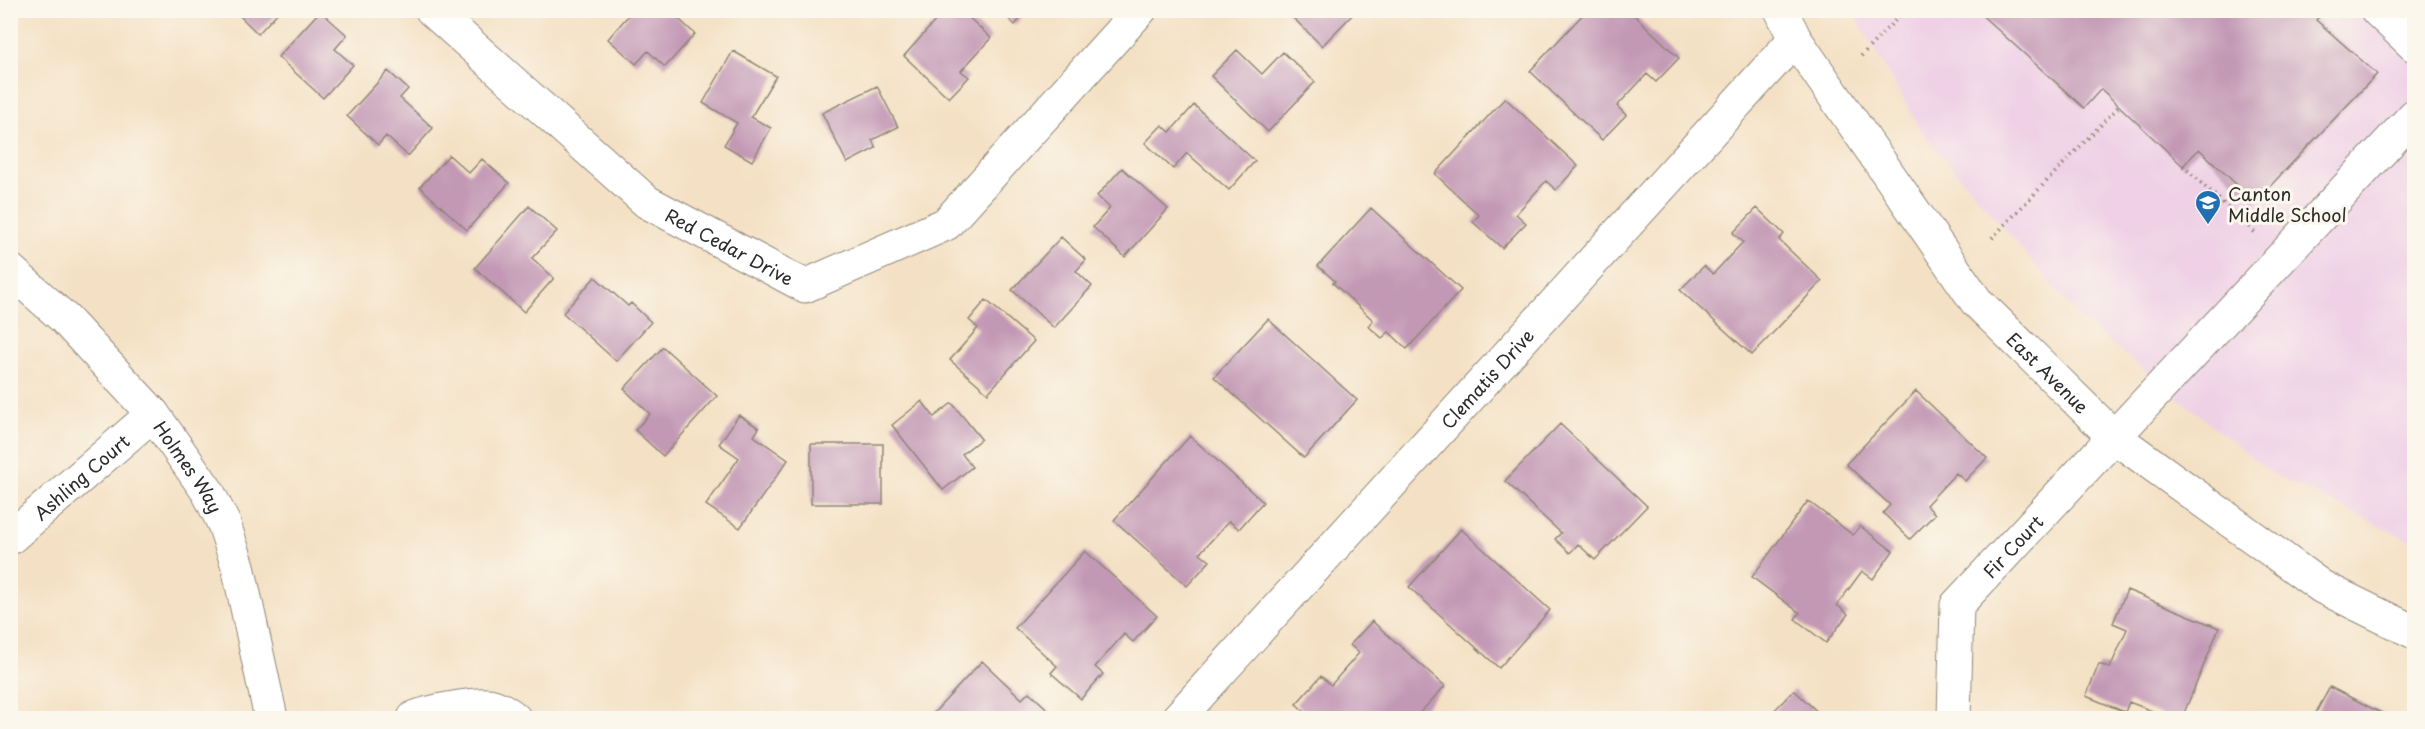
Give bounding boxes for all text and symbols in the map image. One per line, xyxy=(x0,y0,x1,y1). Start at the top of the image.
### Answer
place label: Canton Middle School xyxy=(2228,180,2347,228)
school or university icon: Canton Middle School xyxy=(2193,188,2223,226)
street label: Red Cedar Drive xyxy=(661,201,799,291)
street label: Clematis Drive xyxy=(1434,322,1540,434)
street label: East Avenue xyxy=(2001,325,2095,419)
street label: Holmes Way xyxy=(148,415,230,518)
street label: Ashling Court xyxy=(27,427,135,526)
street label: Fir Court xyxy=(1976,508,2049,584)

